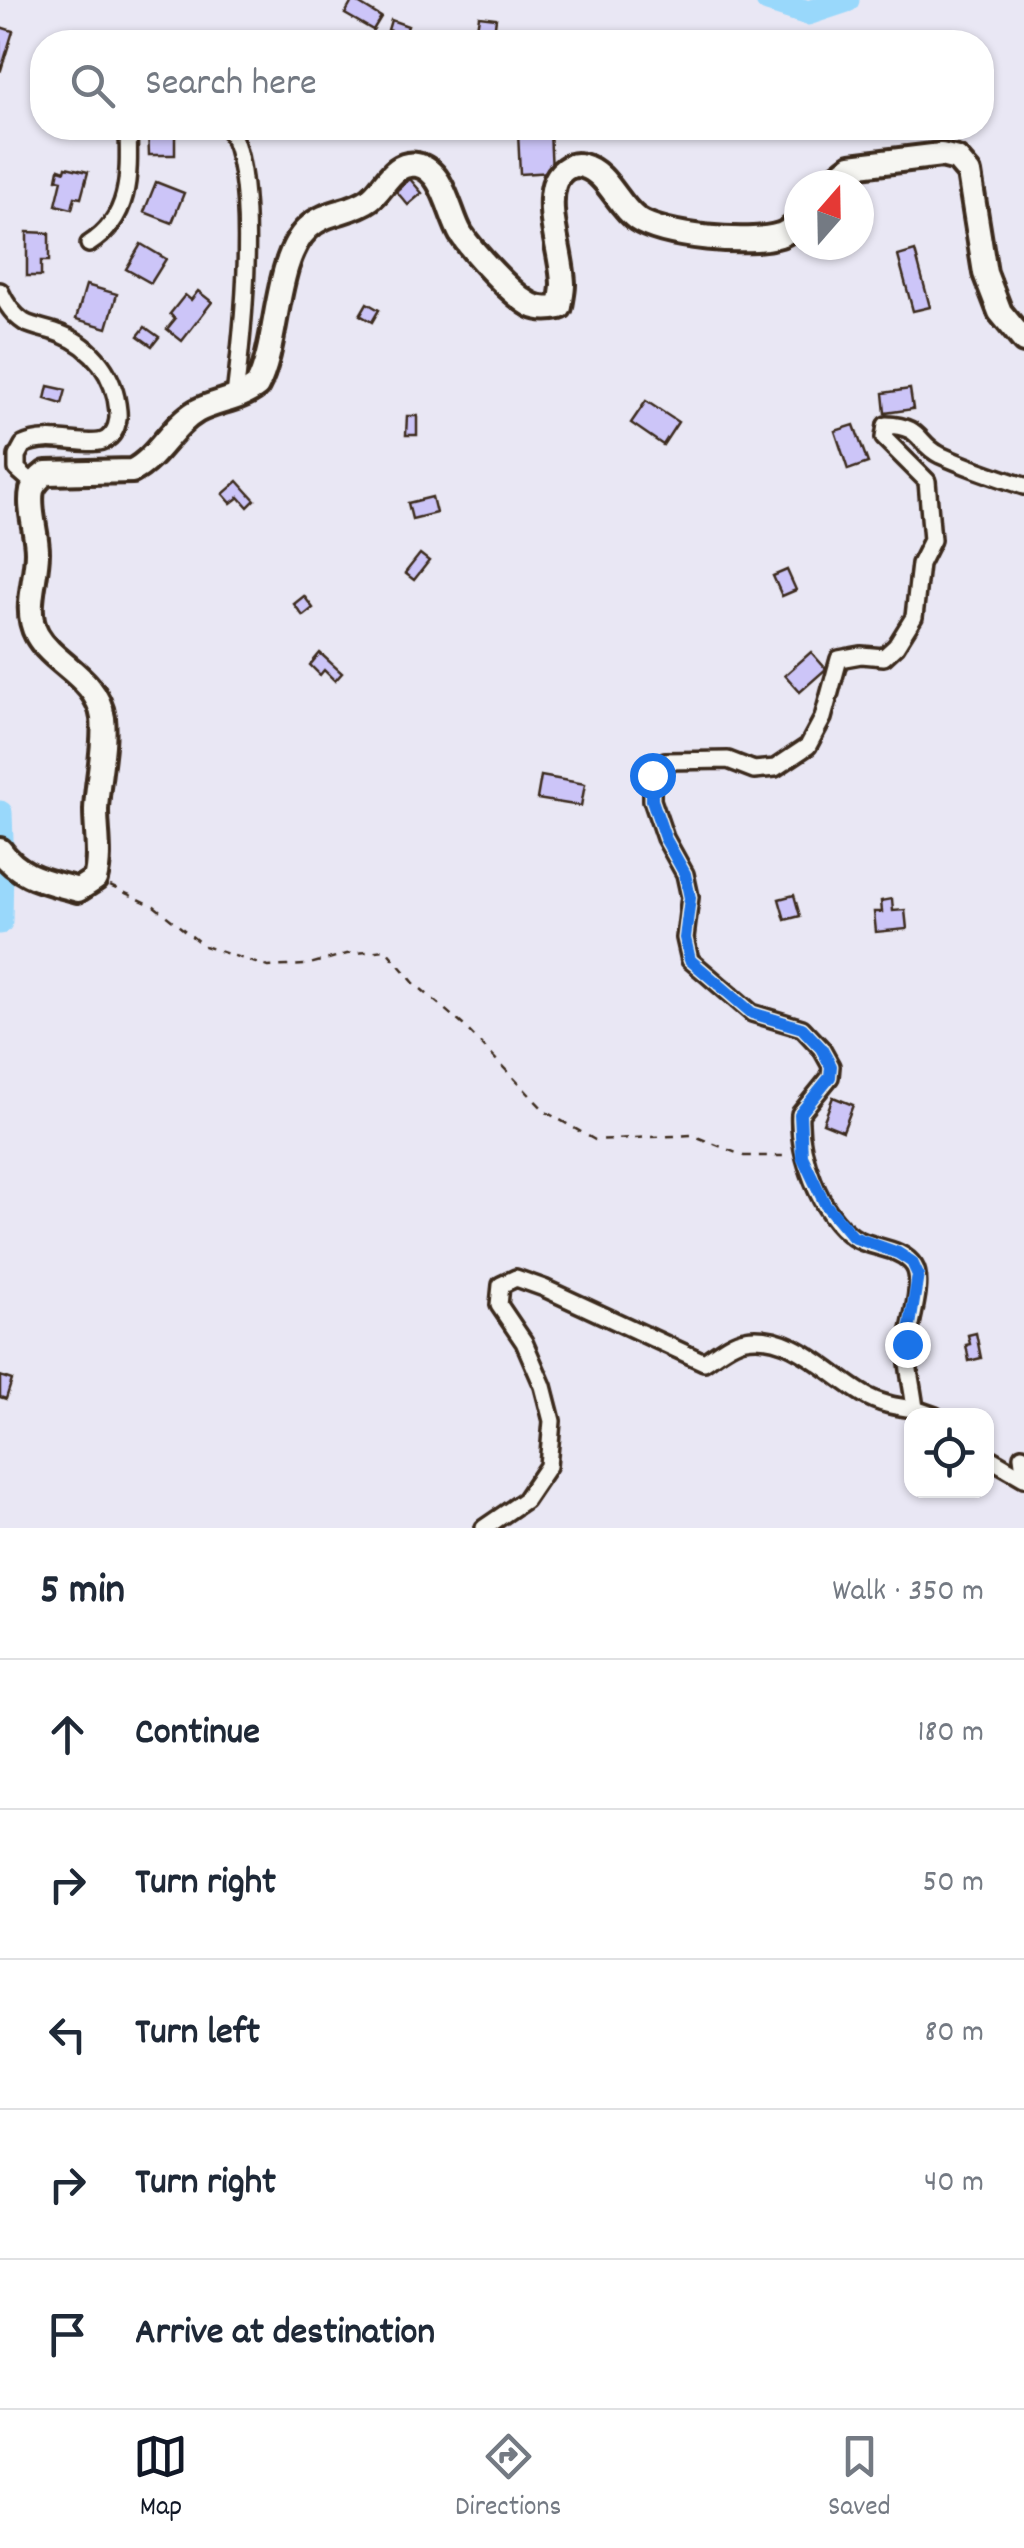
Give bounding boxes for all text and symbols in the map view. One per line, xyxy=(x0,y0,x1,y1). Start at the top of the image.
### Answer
search box xyxy=(30,30,994,140)
icon: search xyxy=(65,58,120,113)
text: Search here xyxy=(145,58,317,113)
north arrow xyxy=(784,170,874,260)
route start xyxy=(630,753,676,799)
route end xyxy=(885,1322,931,1368)
map controls xyxy=(904,1408,994,1498)
button: locate xyxy=(904,1408,994,1498)
text: 5 min xyxy=(40,1563,125,1623)
text: Walk · 350 m xyxy=(832,1570,984,1616)
icon: ahead xyxy=(40,1707,95,1762)
text: Continue xyxy=(135,1707,260,1762)
text: 180 m xyxy=(917,1711,984,1757)
icon: right xyxy=(40,1857,95,1912)
text: Turn right xyxy=(135,1857,276,1912)
text: 50 m xyxy=(922,1861,984,1907)
icon: left xyxy=(40,2007,95,2062)
text: Turn left xyxy=(135,2007,260,2062)
text: 80 m xyxy=(924,2011,984,2057)
icon: right xyxy=(40,2157,95,2212)
text: Turn right xyxy=(135,2157,276,2212)
text: 40 m xyxy=(924,2161,984,2207)
icon: arrive xyxy=(40,2307,95,2362)
text: Arrive at destination xyxy=(135,2307,435,2362)
tab: Map xyxy=(133,2429,188,2529)
tab: Directions xyxy=(455,2429,561,2529)
tab: Saved xyxy=(828,2429,891,2529)

